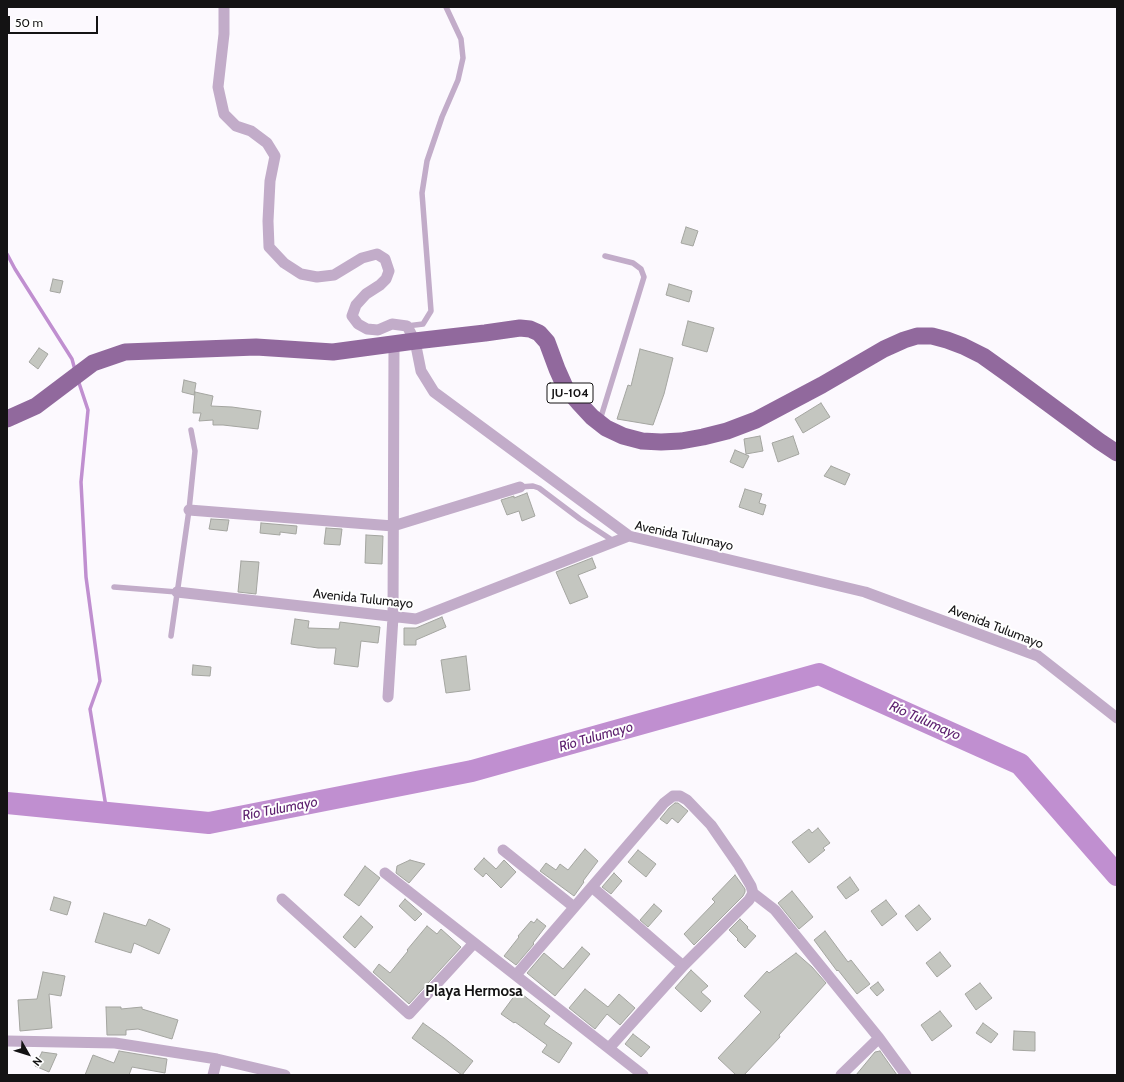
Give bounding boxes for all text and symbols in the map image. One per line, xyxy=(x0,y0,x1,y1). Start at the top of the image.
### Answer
scale bar xyxy=(10,8,100,34)
text: 50 m xyxy=(15,15,43,30)
road number: JU-104 xyxy=(547,383,593,403)
street label: Avenida Tulumayo xyxy=(633,518,735,554)
street label: Avenida Tulumayo xyxy=(312,586,414,612)
street label: Avenida Tulumayo xyxy=(946,602,1046,652)
water label: Río Tulumayo xyxy=(887,698,963,744)
water label: Río Tulumayo xyxy=(557,718,635,756)
water label: Río Tulumayo xyxy=(241,793,319,825)
district label: Playa Hermosa xyxy=(425,983,523,1001)
north arrow xyxy=(8,1034,48,1074)
text: N xyxy=(29,1054,45,1069)

